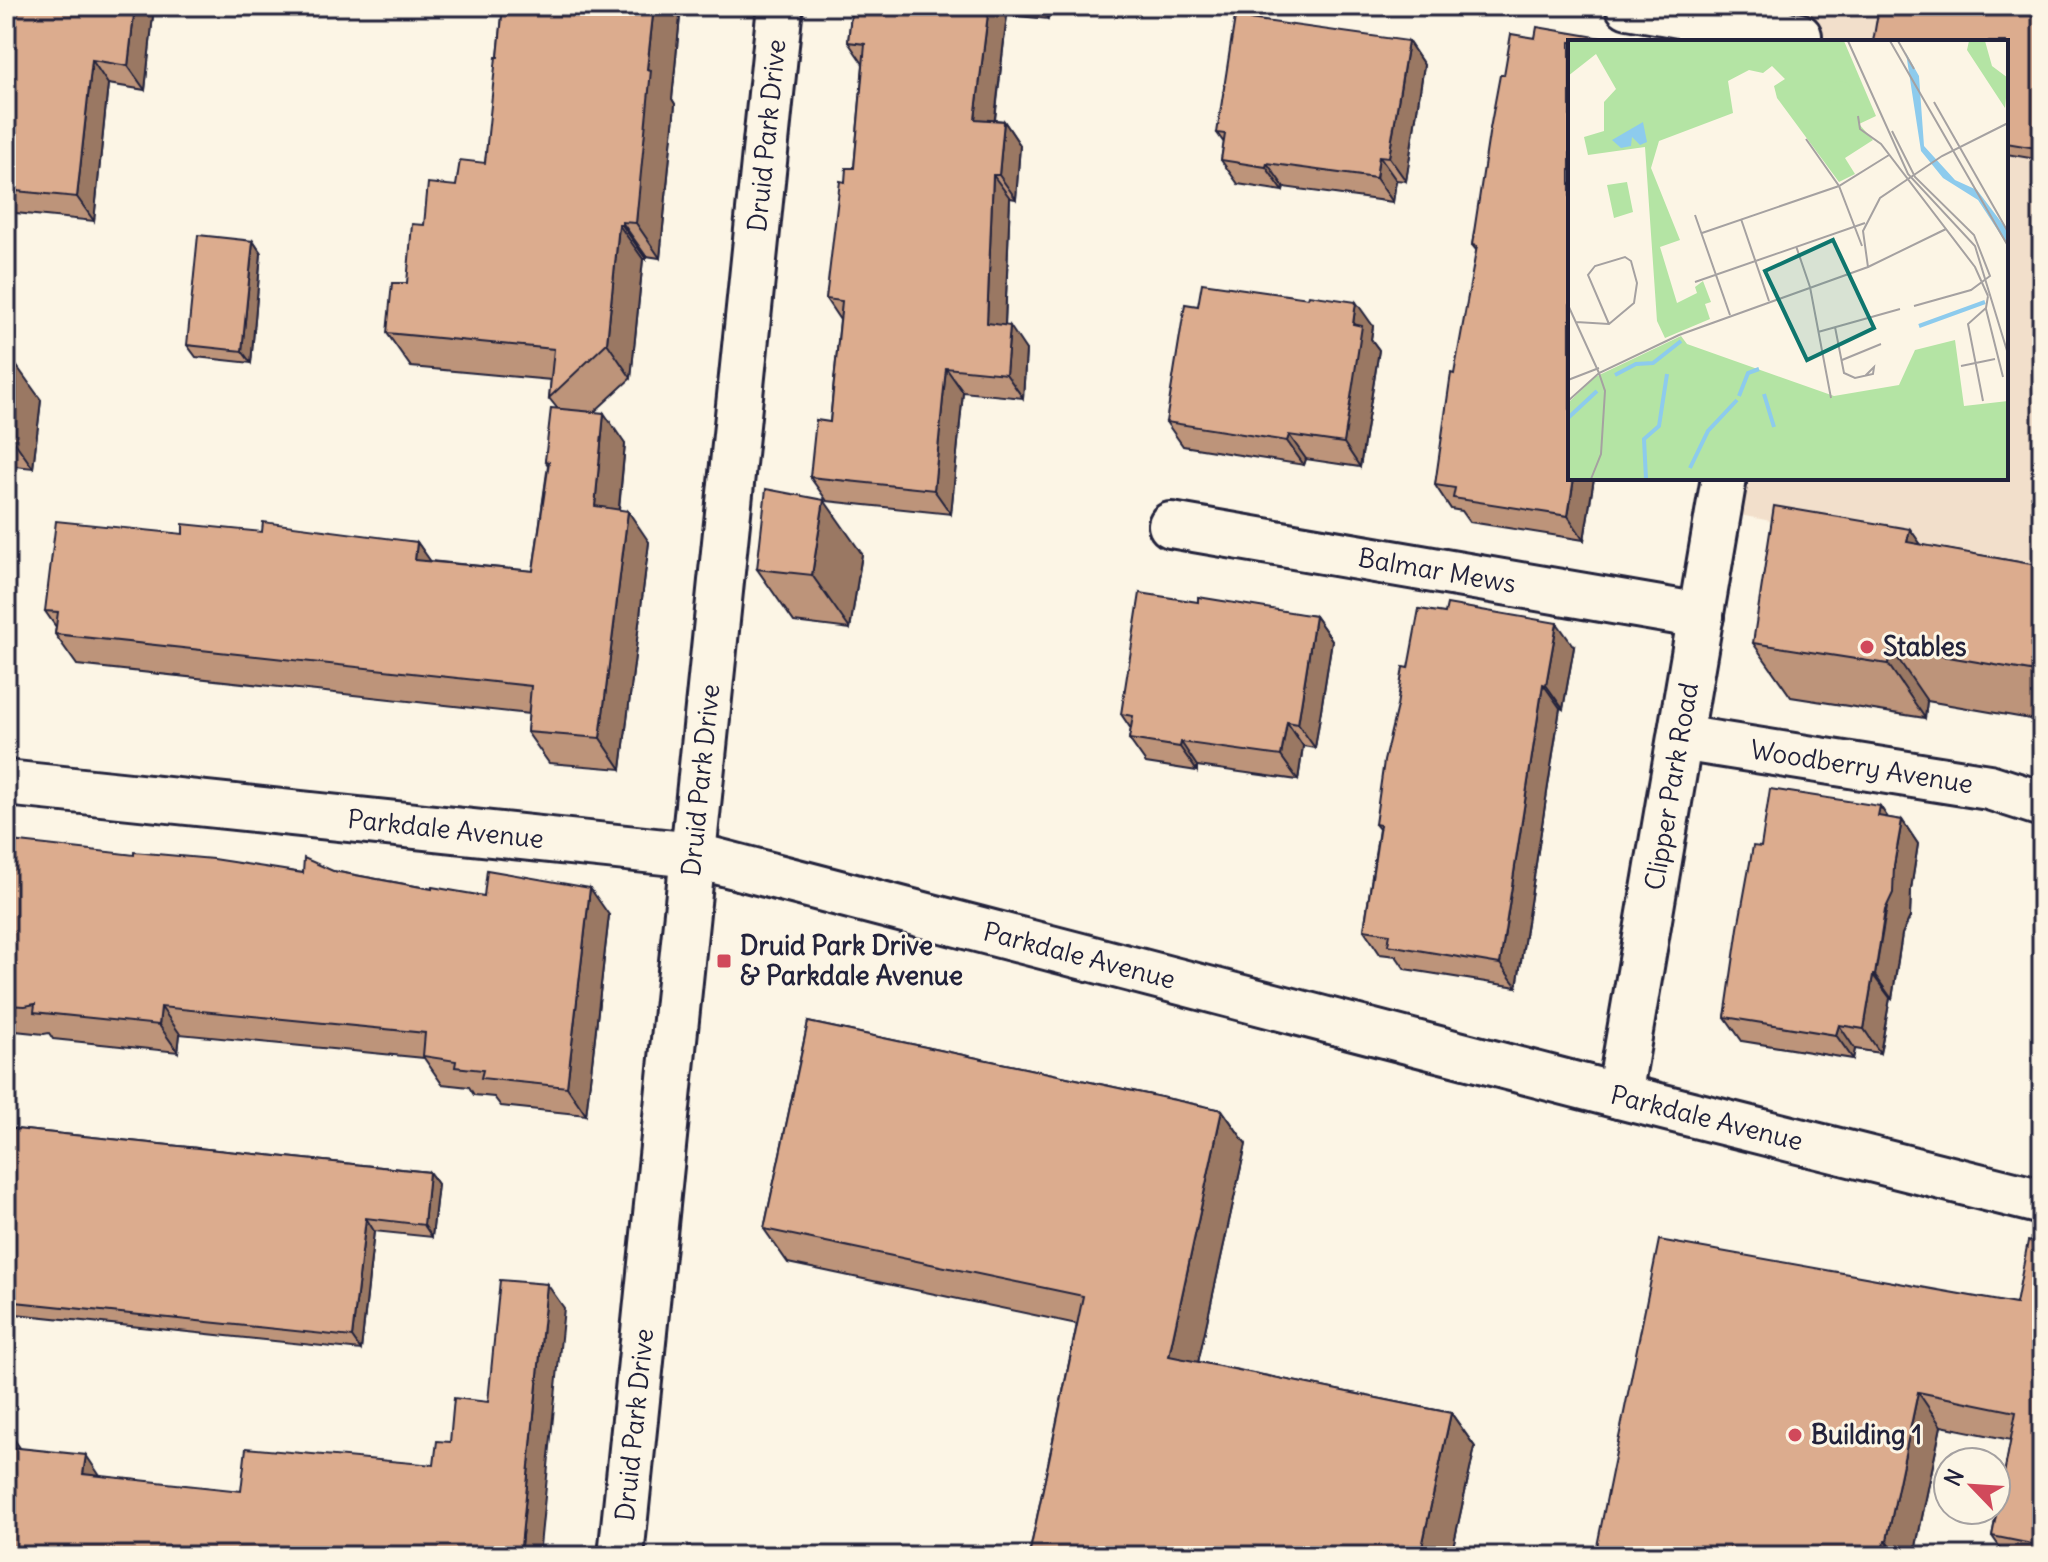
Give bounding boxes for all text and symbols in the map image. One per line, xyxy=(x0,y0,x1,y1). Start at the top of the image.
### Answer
street label: Druid Park Drive xyxy=(740,38,792,233)
inset map xyxy=(1568,40,2008,480)
street label: Balmar Mews xyxy=(1356,540,1519,600)
place label: Stables xyxy=(1883,630,1967,663)
marker: Stables xyxy=(1858,638,1876,656)
street label: Clipper Park Road xyxy=(1637,680,1705,893)
street label: Druid Park Drive xyxy=(674,682,726,878)
street label: Woodberry Avenue xyxy=(1748,732,1976,800)
street label: Parkdale Avenue xyxy=(346,802,545,855)
street label: Parkdale Avenue xyxy=(980,914,1179,996)
place label: Druid Park Drive & Parkdale Avenue xyxy=(740,929,963,992)
marker: Druid Park Drive & Parkdale Avenue xyxy=(715,952,733,970)
street label: Parkdale Avenue xyxy=(1607,1078,1806,1157)
street label: Druid Park Drive xyxy=(608,1327,660,1522)
place label: Building 1 xyxy=(1811,1418,1922,1451)
marker: Building 1 xyxy=(1786,1426,1804,1444)
north arrow xyxy=(1932,1446,2012,1526)
text: N xyxy=(1938,1465,1970,1490)

